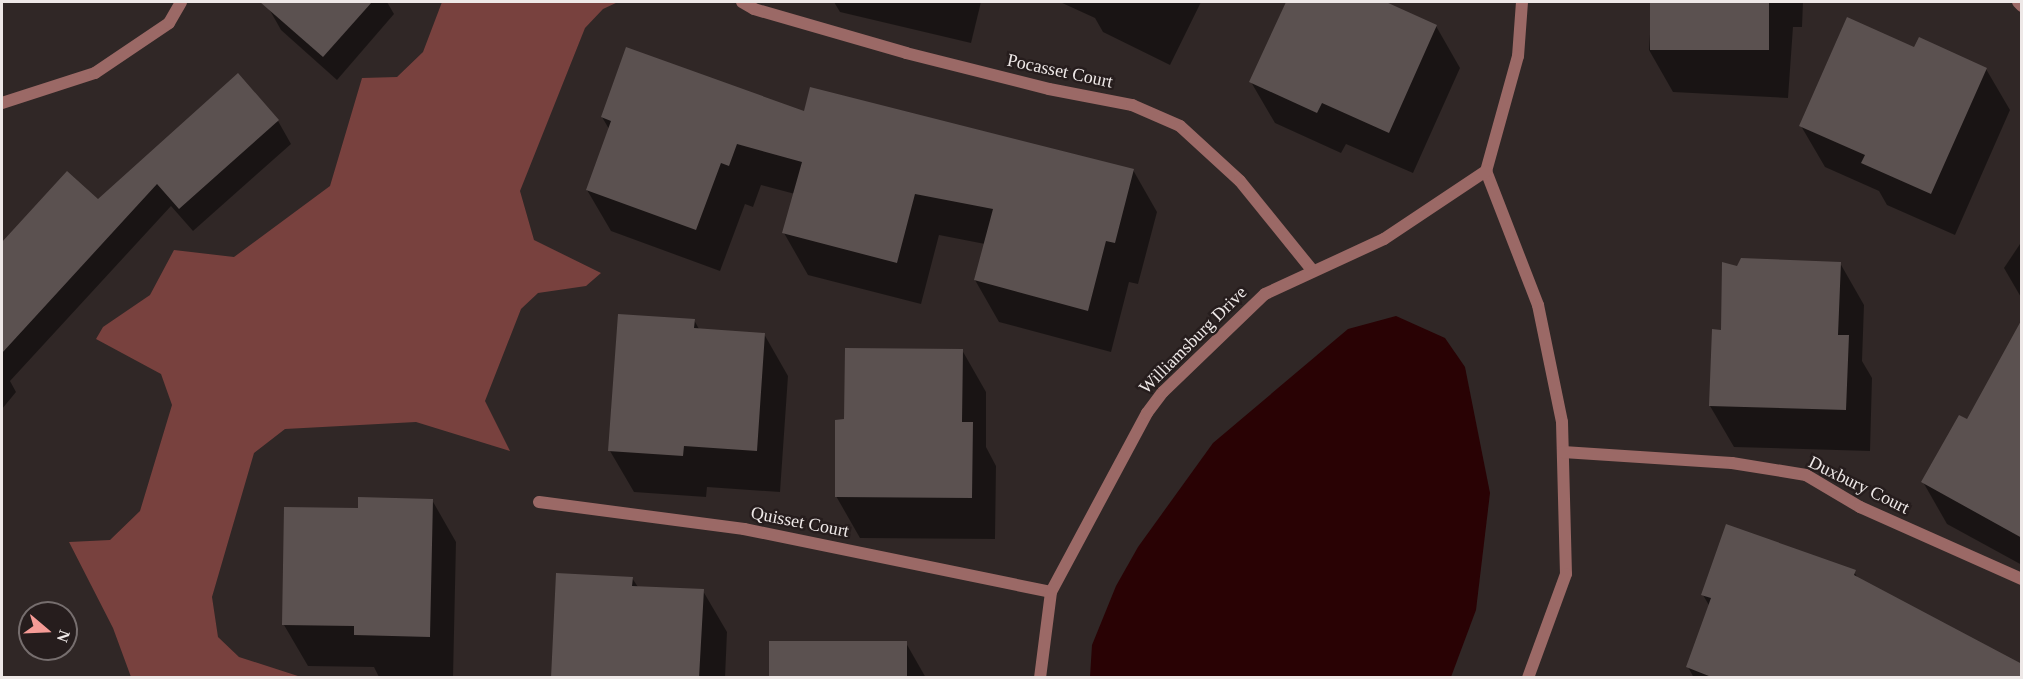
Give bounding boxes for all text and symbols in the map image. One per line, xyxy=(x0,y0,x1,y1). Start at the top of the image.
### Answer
street label: Pocasset Court xyxy=(1005,49,1115,93)
street label: Williamsburg Drive xyxy=(1135,282,1251,398)
street label: Duxbury Court xyxy=(1805,451,1913,519)
street label: Quisset Court xyxy=(749,502,851,542)
north arrow xyxy=(18,601,78,661)
text: N xyxy=(54,628,74,645)

